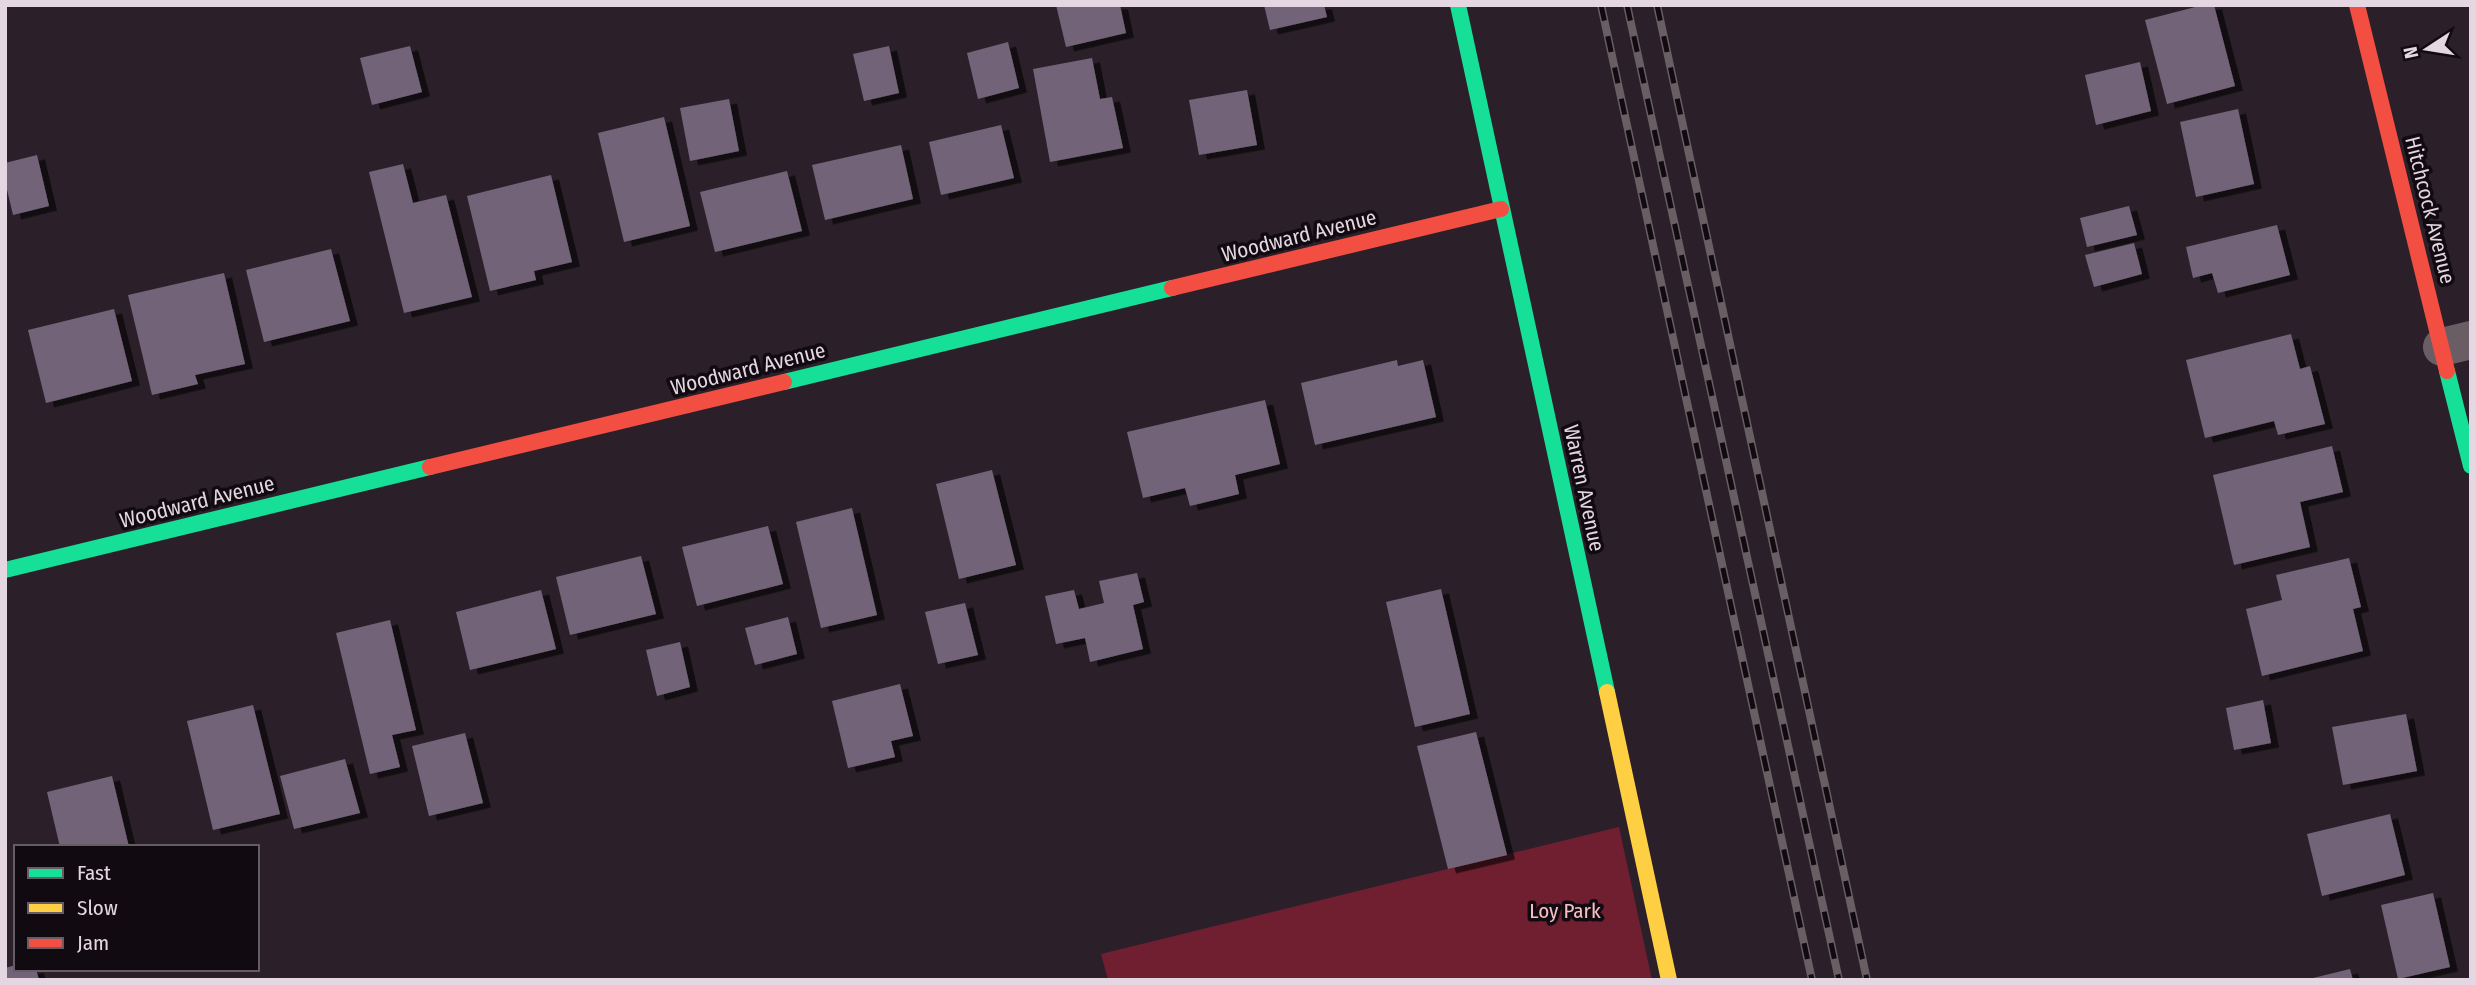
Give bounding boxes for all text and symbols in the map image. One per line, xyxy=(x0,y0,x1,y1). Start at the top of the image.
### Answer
north arrow xyxy=(2392,14,2462,84)
text: N xyxy=(2398,44,2423,60)
street label: Hitchcock Avenue xyxy=(2399,134,2461,286)
street label: Woodward Avenue xyxy=(1219,204,1379,268)
street label: Woodward Avenue xyxy=(668,337,828,401)
street label: Warren Avenue xyxy=(1558,422,1610,554)
street label: Woodward Avenue xyxy=(117,470,277,534)
legend xyxy=(14,845,259,971)
text: Fast xyxy=(77,860,111,886)
text: Slow xyxy=(77,895,118,921)
park label: Loy Park xyxy=(1529,898,1601,924)
text: Jam xyxy=(77,930,109,956)

